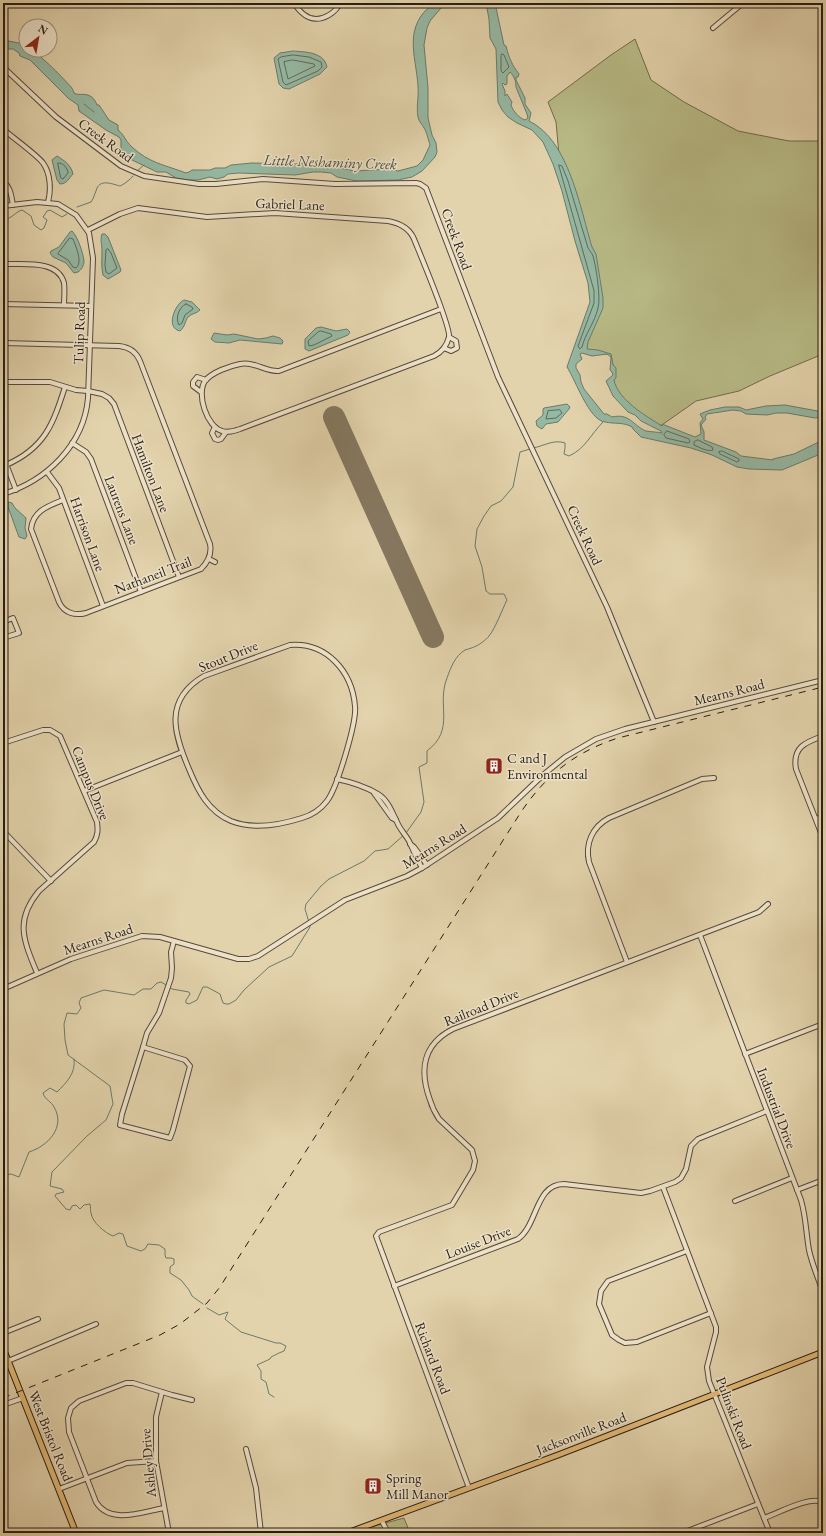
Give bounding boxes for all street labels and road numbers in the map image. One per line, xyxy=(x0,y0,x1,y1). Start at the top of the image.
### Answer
street label: Creek Road xyxy=(75,114,138,167)
street label: Gabriel Lane xyxy=(255,194,326,214)
street label: Creek Road xyxy=(438,206,477,273)
street label: Tulip Road xyxy=(69,300,89,365)
street label: Hamilton Lane xyxy=(128,431,174,515)
street label: Laurens Lane xyxy=(101,473,144,548)
street label: Harrison Lane xyxy=(66,494,110,574)
street label: Creek Road xyxy=(563,502,607,569)
street label: Nathaneil Trail xyxy=(112,552,195,598)
street label: Stout Drive xyxy=(196,636,261,676)
street label: Mearns Road xyxy=(692,674,767,709)
street label: Campus Drive xyxy=(68,743,114,823)
street label: Mearns Road xyxy=(399,819,470,873)
street label: Mearns Road xyxy=(61,919,136,959)
street label: Railroad Drive xyxy=(441,984,522,1030)
street label: Industrial Drive xyxy=(753,1065,801,1152)
street label: Louise Drive xyxy=(443,1221,514,1263)
street label: Richard Road xyxy=(411,1319,455,1397)
street label: Pulinski Road xyxy=(712,1374,756,1453)
street label: West Bristol Road xyxy=(25,1388,78,1485)
street label: Jacksonville Road xyxy=(533,1407,629,1459)
street label: Ashley Drive xyxy=(136,1427,160,1499)

